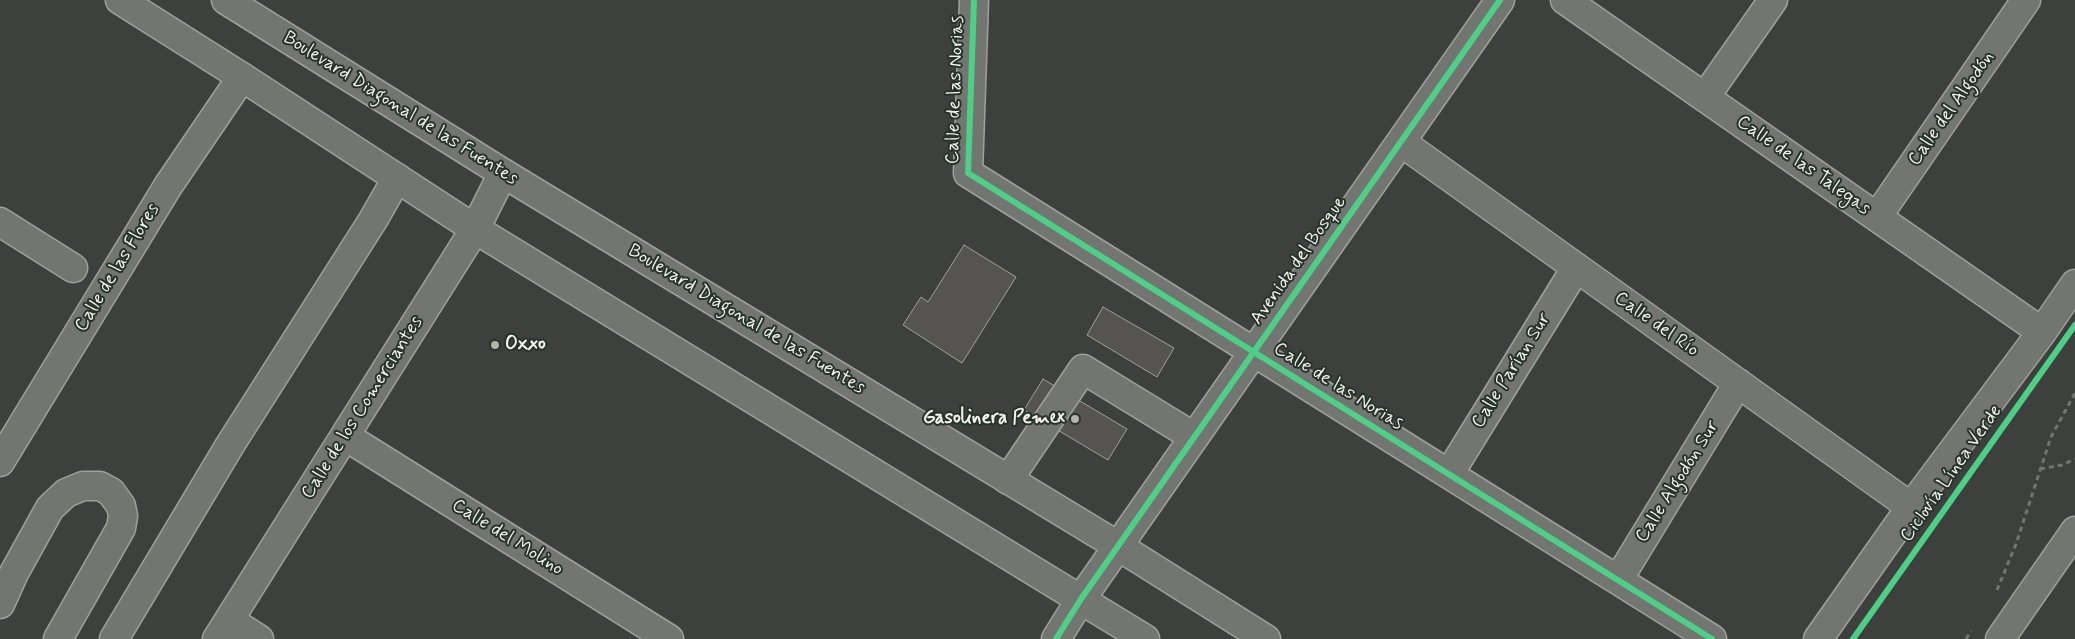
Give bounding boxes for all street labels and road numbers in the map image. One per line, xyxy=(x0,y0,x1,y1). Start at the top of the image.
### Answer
street label: Calle de las Norias xyxy=(942,15,970,165)
street label: Boulevard Diagonal de las Fuentes xyxy=(278,27,522,191)
street label: Calle del Algodón xyxy=(1904,47,2000,171)
street label: Calle de las Talegas xyxy=(1731,111,1875,221)
street label: Avenida del Bosque xyxy=(1246,192,1352,330)
street label: Calle de las Flores xyxy=(71,200,165,336)
street label: Boulevard Diagonal de las Fuentes xyxy=(623,240,869,400)
street label: Calle del Río xyxy=(1609,287,1703,363)
street label: Calle Parían Sur xyxy=(1467,309,1557,433)
street label: Calle de los Comerciantes xyxy=(297,312,429,504)
street label: Calle de las Norias xyxy=(1269,338,1407,436)
street label: Ciclovía Línea Verde xyxy=(1896,401,2008,547)
street label: Calle Algodón Sur xyxy=(1631,417,1725,547)
street label: Calle del Molino xyxy=(447,495,567,581)

